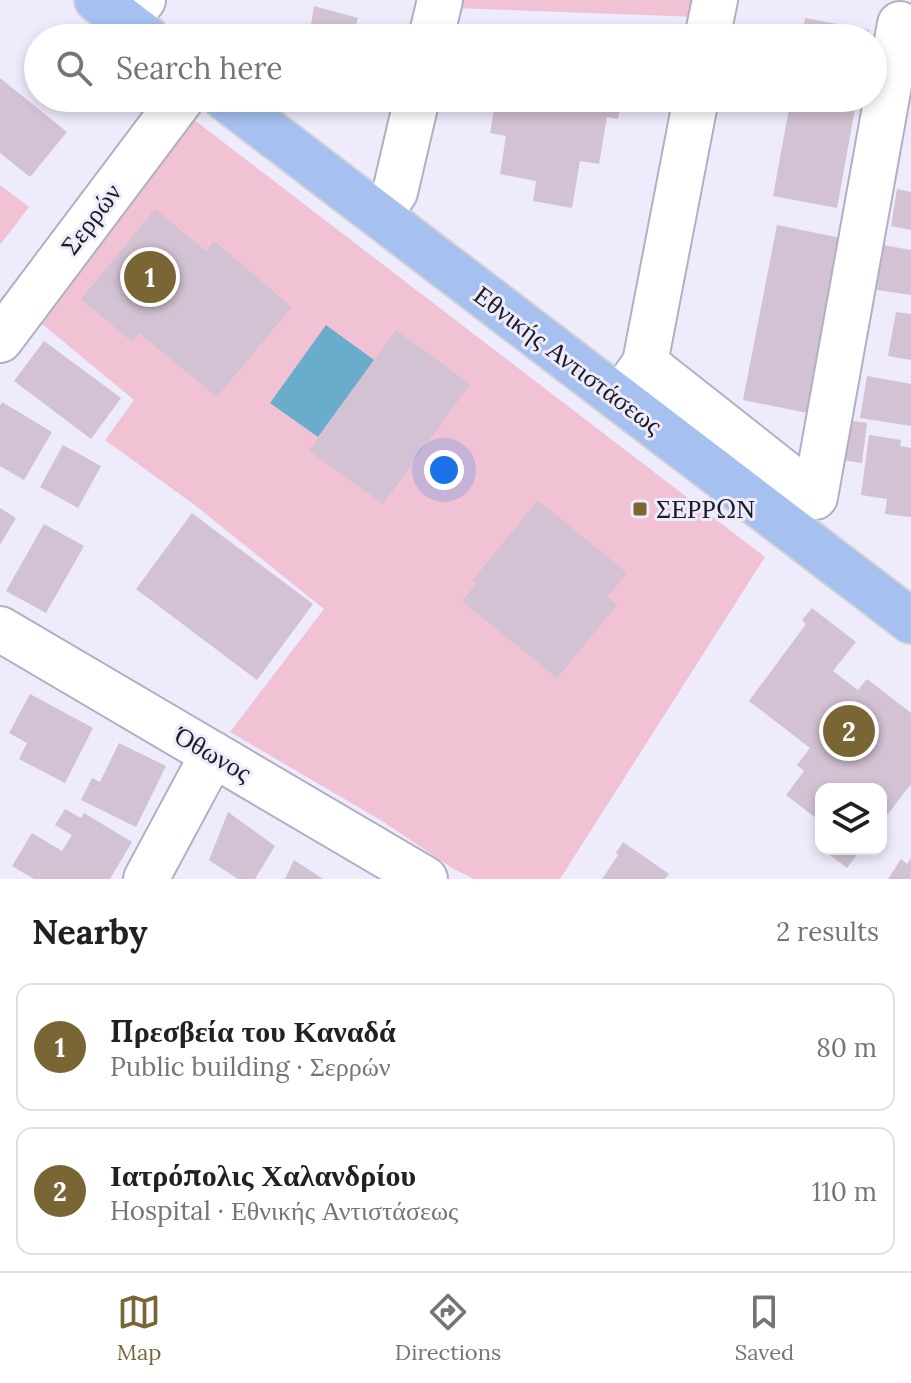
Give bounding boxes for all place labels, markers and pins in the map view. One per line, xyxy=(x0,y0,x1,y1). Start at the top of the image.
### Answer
pin: 1 xyxy=(124,247,176,307)
place label: ΣΕΡΡΩΝ xyxy=(656,492,755,525)
marker: ΣΕΡΡΩΝ xyxy=(631,500,649,518)
pin: 2 xyxy=(823,701,875,761)

